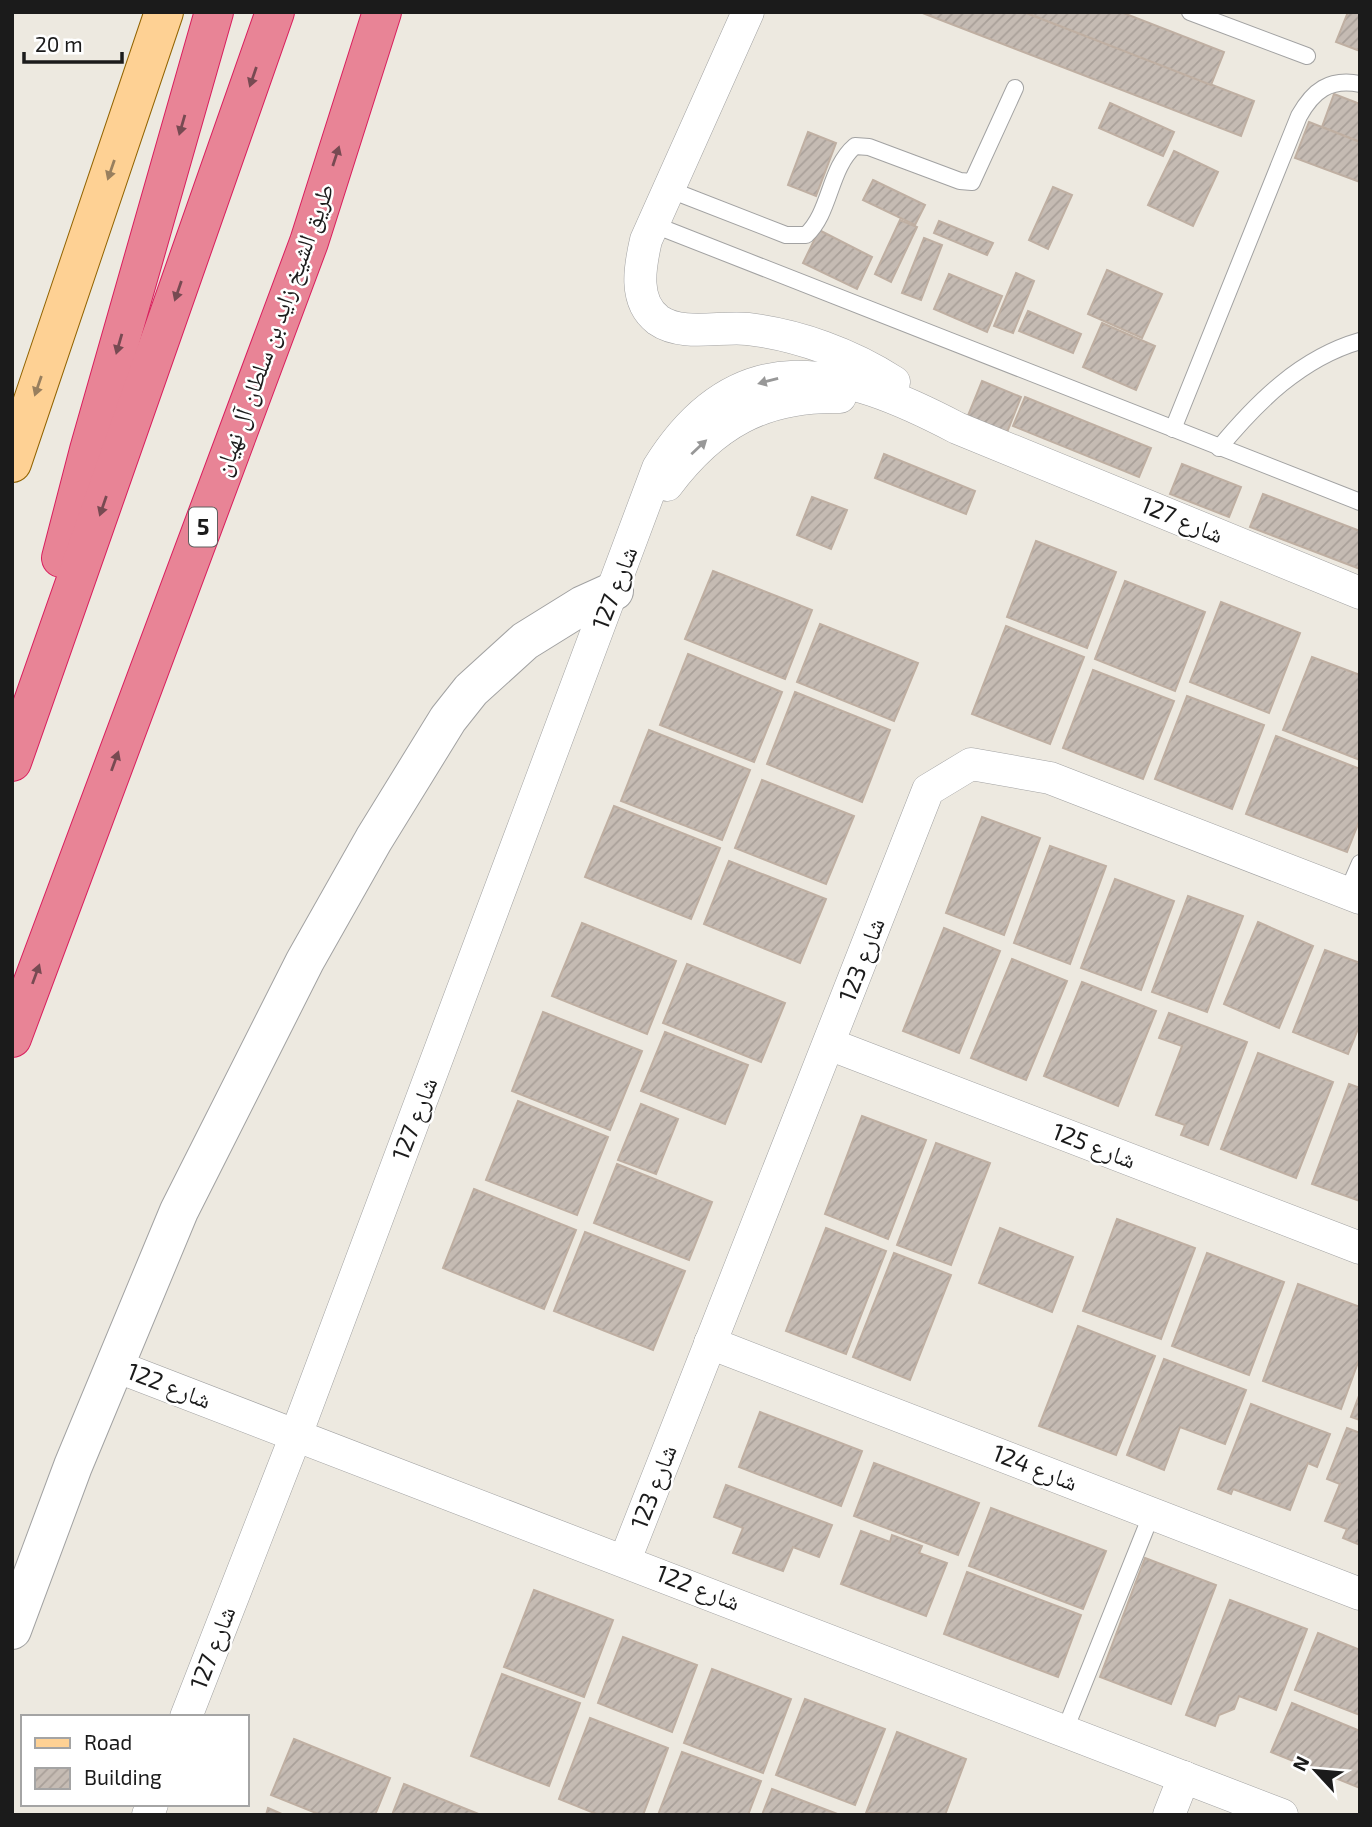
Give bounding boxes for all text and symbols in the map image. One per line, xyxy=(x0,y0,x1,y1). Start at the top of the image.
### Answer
scale bar xyxy=(24,21,122,65)
text: 20 m xyxy=(35,31,83,56)
one-way arrow xyxy=(247,66,258,87)
one-way arrow xyxy=(176,115,186,136)
one-way arrow xyxy=(331,146,342,167)
one-way arrow xyxy=(105,160,116,181)
street label: طريق الشيخ زايد بن سلطان آل نهيان xyxy=(206,179,341,480)
one-way arrow xyxy=(172,281,183,302)
one-way arrow xyxy=(113,333,124,355)
one-way arrow xyxy=(32,375,43,396)
one-way arrow xyxy=(757,376,778,386)
one-way arrow xyxy=(690,440,707,456)
street label: شارع 127 xyxy=(1136,489,1228,550)
one-way arrow xyxy=(97,496,108,517)
road number: 5 xyxy=(189,508,217,547)
street label: شارع 127 xyxy=(585,542,644,634)
one-way arrow xyxy=(110,751,121,772)
street label: شارع 123 xyxy=(831,913,892,1006)
one-way arrow xyxy=(31,964,42,985)
street label: شارع 127 xyxy=(385,1073,444,1165)
street label: شارع 125 xyxy=(1048,1115,1140,1176)
street label: شارع 122 xyxy=(123,1355,216,1416)
street label: شارع 124 xyxy=(988,1437,1082,1498)
street label: شارع 123 xyxy=(623,1440,684,1533)
street label: شارع 122 xyxy=(652,1557,745,1618)
street label: شارع 127 xyxy=(183,1602,242,1694)
legend xyxy=(21,1715,248,1806)
text: Road xyxy=(84,1729,132,1754)
north arrow xyxy=(1281,1736,1351,1806)
text: N xyxy=(1287,1752,1314,1775)
text: Building xyxy=(84,1764,162,1789)

